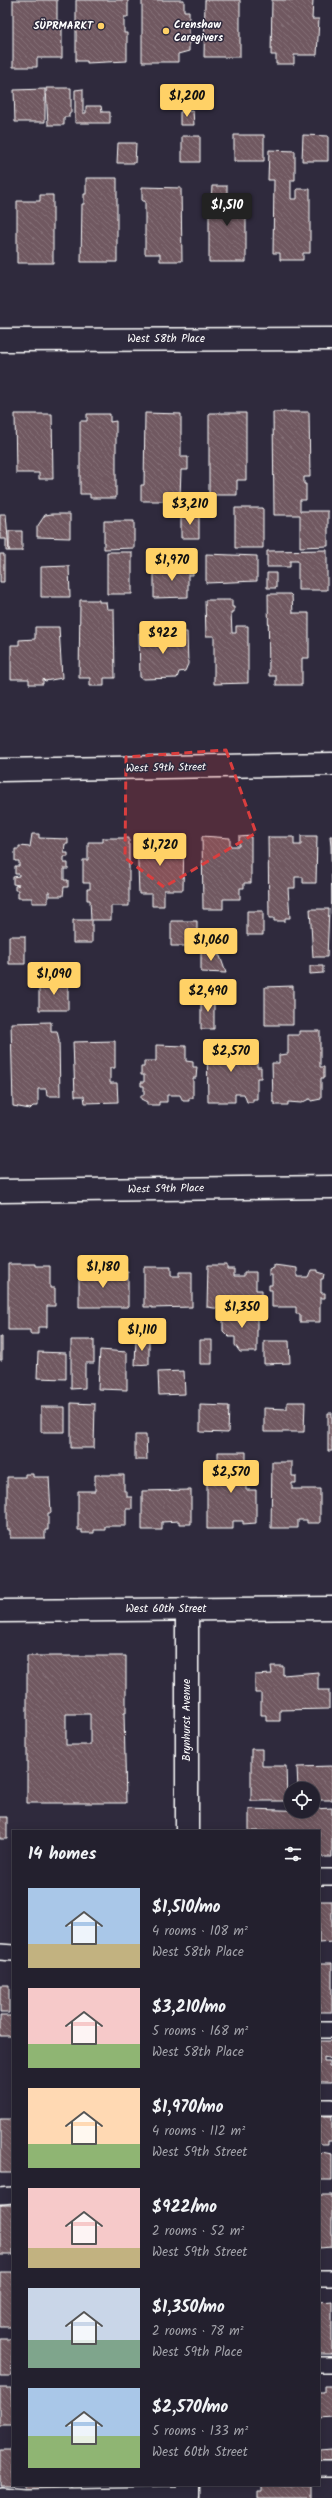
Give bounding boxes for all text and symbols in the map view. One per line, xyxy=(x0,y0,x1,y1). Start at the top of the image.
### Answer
place label: Crenshaw Caregivers xyxy=(174,16,224,47)
place label: SÜPRMARKT xyxy=(33,17,94,35)
marker: SÜPRMARKT xyxy=(96,21,106,31)
marker: Crenshaw Caregivers xyxy=(161,26,171,36)
pin: $1,200 xyxy=(154,84,220,118)
text: $1,200 xyxy=(169,86,205,107)
pin: $1,510 xyxy=(194,193,260,227)
text: $1,510 xyxy=(211,195,243,216)
street label: West 58th Place xyxy=(127,330,205,348)
pin: $3,210 xyxy=(157,492,223,526)
text: $3,210 xyxy=(172,494,208,515)
pin: $1,970 xyxy=(139,548,205,582)
text: $1,970 xyxy=(155,550,189,571)
pin: $922 xyxy=(139,621,187,655)
text: $922 xyxy=(148,623,178,644)
street label: West 59th Street xyxy=(126,758,207,778)
pin: $1,720 xyxy=(127,833,193,867)
text: $1,720 xyxy=(142,835,178,856)
pin: $1,060 xyxy=(178,928,244,962)
text: $1,060 xyxy=(193,930,229,951)
pin: $1,090 xyxy=(21,962,87,996)
text: $1,090 xyxy=(37,964,71,985)
pin: $2,490 xyxy=(175,979,241,1013)
text: $2,490 xyxy=(188,981,228,1002)
pin: $2,570 xyxy=(198,1039,264,1073)
text: $2,570 xyxy=(212,1041,250,1062)
street label: West 59th Place xyxy=(128,1179,204,1199)
pin: $1,180 xyxy=(70,1255,136,1289)
text: $1,180 xyxy=(86,1257,120,1278)
pin: $1,350 xyxy=(209,1295,275,1329)
text: $1,350 xyxy=(224,1297,260,1318)
pin: $1,110 xyxy=(109,1318,175,1352)
text: $1,110 xyxy=(127,1320,157,1341)
pin: $2,570 xyxy=(198,1460,264,1494)
text: $2,570 xyxy=(212,1462,250,1483)
street label: West 60th Street xyxy=(126,1600,207,1618)
street label: Brynhurst Avenue xyxy=(178,1679,196,1761)
map controls xyxy=(284,1782,320,1818)
button: locate xyxy=(284,1782,320,1818)
text: 14 homes xyxy=(28,1841,96,1868)
icon: filters xyxy=(282,1843,304,1865)
text: $1,510/mo xyxy=(152,1894,221,1921)
icon: home xyxy=(60,1904,108,1952)
text: 4 rooms · 108 m² xyxy=(152,1921,248,1942)
text: West 58th Place xyxy=(152,1942,244,1963)
text: $3,210/mo xyxy=(152,1994,226,2021)
icon: home xyxy=(60,2004,108,2052)
text: 5 rooms · 168 m² xyxy=(152,2021,248,2042)
text: West 58th Place xyxy=(152,2042,244,2063)
text: $1,970/mo xyxy=(152,2094,223,2121)
icon: home xyxy=(60,2104,108,2152)
text: 4 rooms · 112 m² xyxy=(152,2121,245,2142)
text: West 59th Street xyxy=(152,2142,247,2163)
text: $922/mo xyxy=(152,2194,217,2221)
icon: home xyxy=(60,2204,108,2252)
text: 2 rooms · 52 m² xyxy=(152,2221,244,2242)
text: West 59th Street xyxy=(152,2242,247,2263)
text: $1,350/mo xyxy=(152,2294,225,2321)
icon: home xyxy=(60,2304,108,2352)
text: 2 rooms · 78 m² xyxy=(152,2321,244,2342)
text: West 59th Place xyxy=(152,2342,242,2363)
text: $2,570/mo xyxy=(152,2394,228,2421)
icon: home xyxy=(60,2404,108,2452)
text: 5 rooms · 133 m² xyxy=(152,2421,248,2442)
text: West 60th Street xyxy=(152,2442,248,2463)

